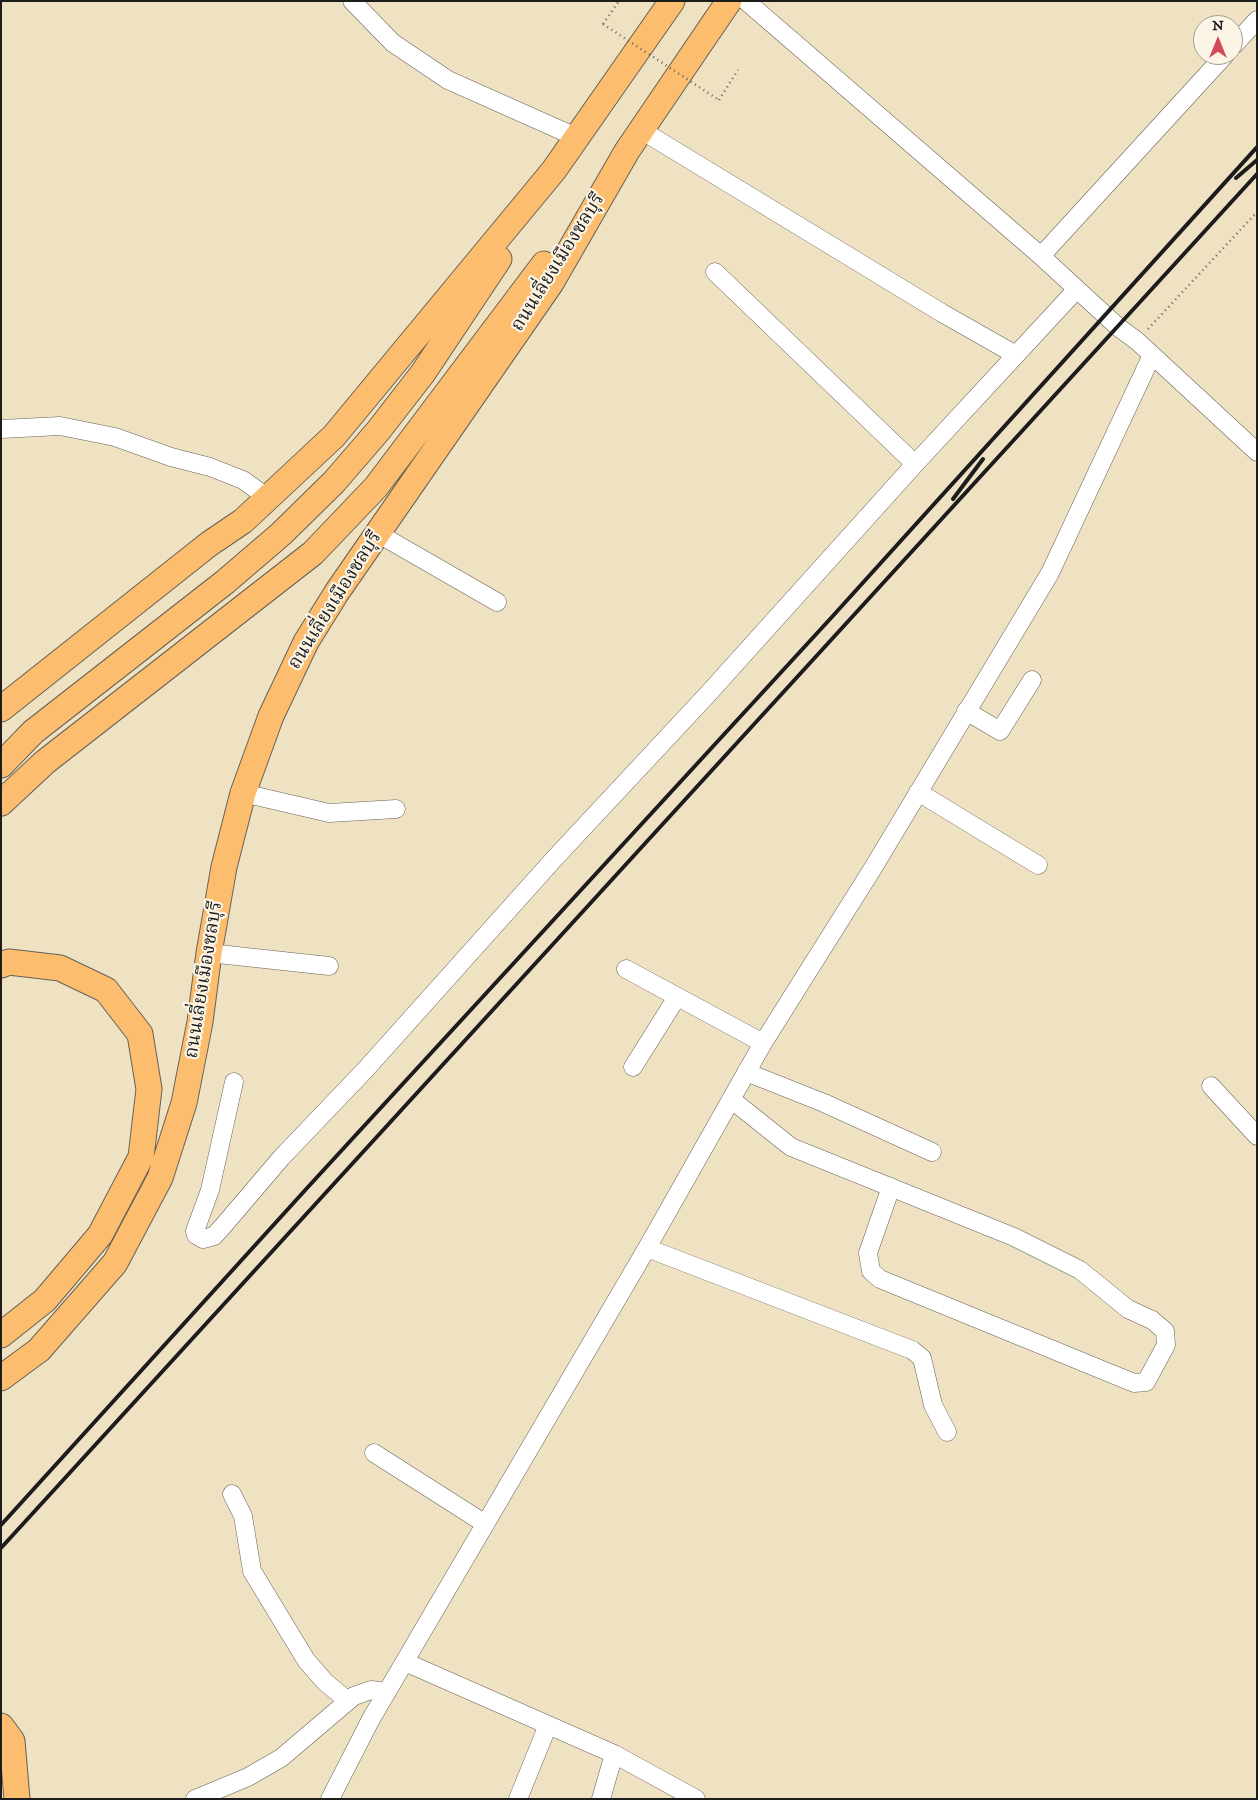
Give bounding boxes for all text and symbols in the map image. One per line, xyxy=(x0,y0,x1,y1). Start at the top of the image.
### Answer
north arrow xyxy=(1193,15,1243,65)
text: N xyxy=(1212,17,1224,35)
street label: ถนนเลี่ยงเมืองชลบุรี xyxy=(507,190,611,336)
street label: ถนนเลี่ยงเมืองชลบุรี xyxy=(284,528,388,674)
street label: ถนนเลี่ยงเมืองชลบุรี xyxy=(181,900,229,1060)

